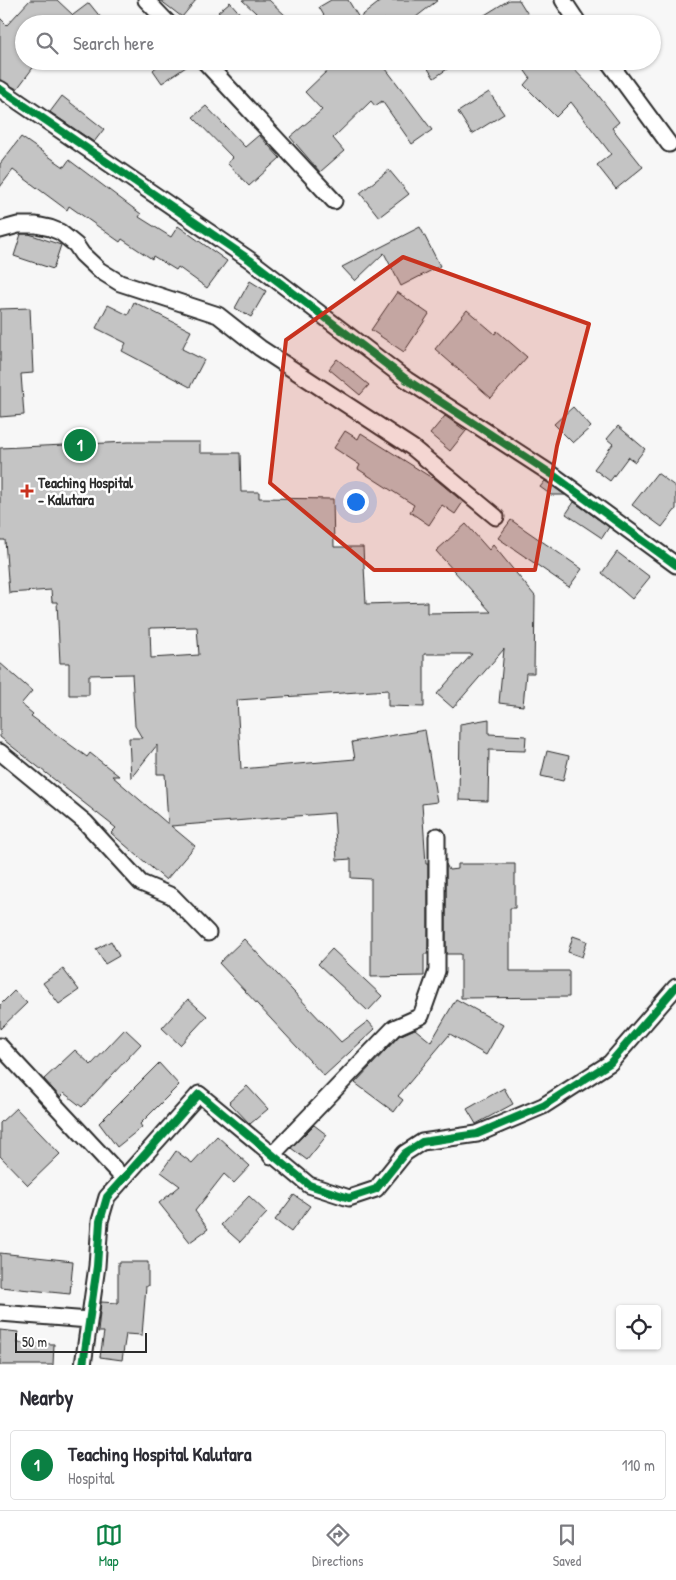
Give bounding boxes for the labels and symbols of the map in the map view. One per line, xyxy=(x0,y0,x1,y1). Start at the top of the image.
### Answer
pin: 1 xyxy=(64,426,96,464)
place label: Teaching Hospital - Kalutara xyxy=(37,472,134,510)
marker: Teaching Hospital - Kalutara xyxy=(20,484,34,498)
your location xyxy=(343,489,369,515)
scale bar xyxy=(15,1330,148,1353)

